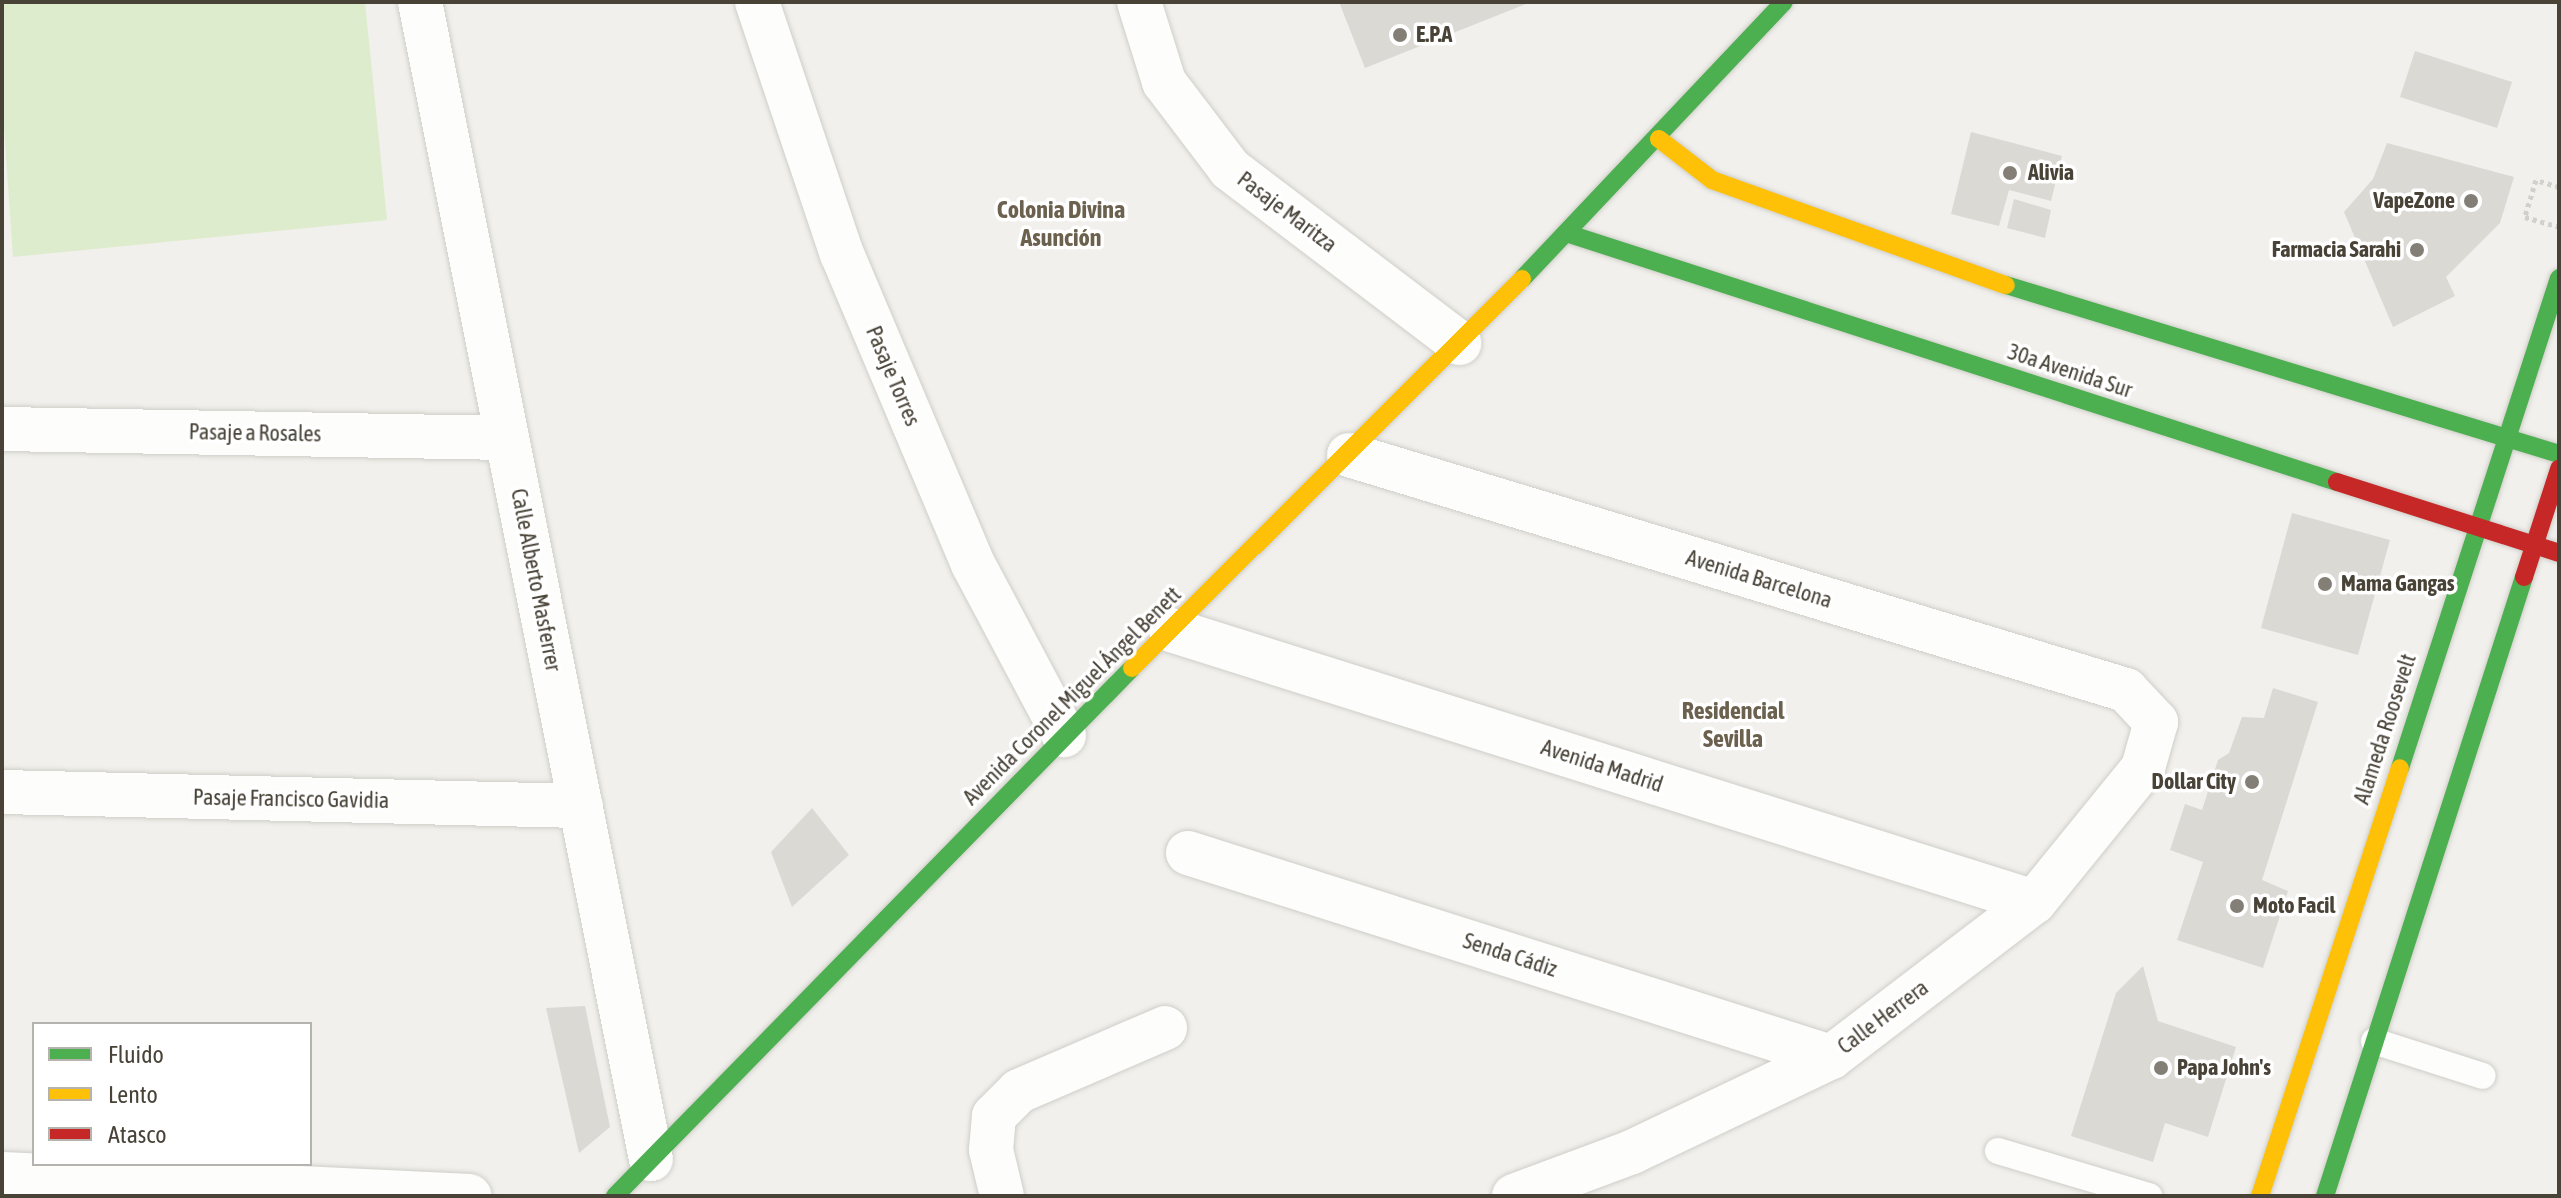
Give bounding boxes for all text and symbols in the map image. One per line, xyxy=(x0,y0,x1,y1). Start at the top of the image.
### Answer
place label: E.P.A xyxy=(1416,22,1452,48)
marker: E.P.A xyxy=(1391,26,1409,44)
place label: Alivia xyxy=(2028,160,2074,186)
marker: Alivia xyxy=(1999,162,2021,184)
street label: Pasaje Maritza xyxy=(1232,166,1342,258)
place label: VapeZone xyxy=(2373,188,2455,214)
marker: VapeZone xyxy=(2462,192,2480,210)
district label: Colonia Divina Asunción xyxy=(997,196,1125,252)
place label: Farmacia Sarahi xyxy=(2272,237,2401,263)
marker: Farmacia Sarahi xyxy=(2408,241,2426,259)
street label: Pasaje Torres xyxy=(860,322,926,430)
street label: 30a Avenida Sur xyxy=(2004,338,2136,404)
street label: Pasaje a Rosales xyxy=(188,419,322,447)
street label: Calle Alberto Masferrer xyxy=(505,486,567,674)
street label: Avenida Barcelona xyxy=(1683,544,1835,614)
place label: Mama Gangas xyxy=(2341,571,2455,597)
marker: Mama Gangas xyxy=(2316,575,2334,593)
street label: Avenida Coronel Miguel Ángel Benett xyxy=(958,582,1186,810)
street label: Alameda Roosevelt xyxy=(2348,651,2422,807)
district label: Residencial Sevilla xyxy=(1682,697,1784,753)
street label: Avenida Madrid xyxy=(1538,734,1666,798)
place label: Dollar City xyxy=(2152,769,2236,795)
marker: Dollar City xyxy=(2243,773,2261,791)
street label: Pasaje Francisco Gavidia xyxy=(193,784,389,814)
place label: Moto Facil xyxy=(2253,893,2335,919)
marker: Moto Facil xyxy=(2228,897,2246,915)
street label: Senda Cádiz xyxy=(1460,927,1560,983)
street label: Calle Herrera xyxy=(1832,974,1934,1060)
legend xyxy=(32,1022,312,1166)
text: Fluido xyxy=(108,1041,164,1068)
place label: Papa John's xyxy=(2177,1055,2271,1081)
marker: Papa John's xyxy=(2152,1059,2170,1077)
text: Lento xyxy=(108,1081,158,1108)
text: Atasco xyxy=(108,1121,166,1148)

